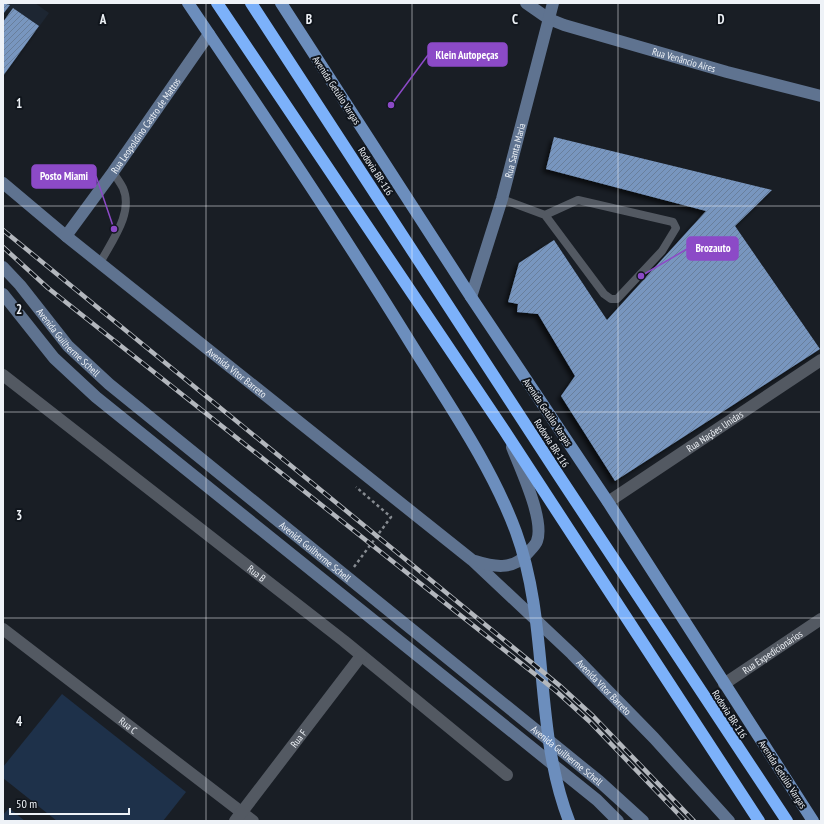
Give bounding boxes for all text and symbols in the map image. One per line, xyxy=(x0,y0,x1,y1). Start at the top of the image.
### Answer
text: A xyxy=(99,11,107,28)
text: B xyxy=(306,11,312,28)
text: C xyxy=(512,11,518,28)
text: D xyxy=(718,11,725,28)
callout: Klein Autopeças xyxy=(428,43,507,66)
street label: Rua Venâncio Aires xyxy=(651,45,718,76)
text: Klein Autopeças xyxy=(436,48,499,62)
street label: Avenida Getúlio Vargas xyxy=(310,54,364,127)
street label: Rua Leopoldino Castro de Mattos xyxy=(108,75,184,176)
text: 1 xyxy=(16,95,22,112)
street label: Rua Santa Maria xyxy=(502,122,528,179)
street label: Rodovia BR-116 xyxy=(355,145,396,198)
callout: Posto Miami xyxy=(32,165,96,188)
text: Posto Miami xyxy=(40,169,89,183)
callout: Brozauto xyxy=(687,237,738,260)
text: Brozauto xyxy=(695,241,731,255)
text: 2 xyxy=(16,301,22,318)
street label: Avenida Guilherme Schell xyxy=(34,306,103,380)
street label: Avenida Vitor Barreto xyxy=(204,345,269,401)
street label: Avenida Getúlio Vargas xyxy=(520,376,575,449)
street label: Rua Nações Unidas xyxy=(684,407,746,455)
street label: Rodovia BR-116 xyxy=(531,417,572,470)
text: 3 xyxy=(16,507,22,524)
street label: Avenida Guilherme Schell xyxy=(277,519,354,585)
street label: Rua B xyxy=(245,562,269,585)
street label: Rua Expedicionários xyxy=(740,627,806,677)
street label: Avenida Vitor Barreto xyxy=(574,656,634,718)
street label: Rodovia BR-116 xyxy=(709,688,750,741)
text: 4 xyxy=(16,713,23,730)
street label: Rua C xyxy=(116,714,140,737)
street label: Avenida Guilherme Schell xyxy=(528,723,606,789)
street label: Rua F xyxy=(287,727,310,750)
street label: Avenida Getúlio Vargas xyxy=(756,738,810,811)
scale bar xyxy=(10,790,129,816)
text: 50 m xyxy=(16,796,37,811)

